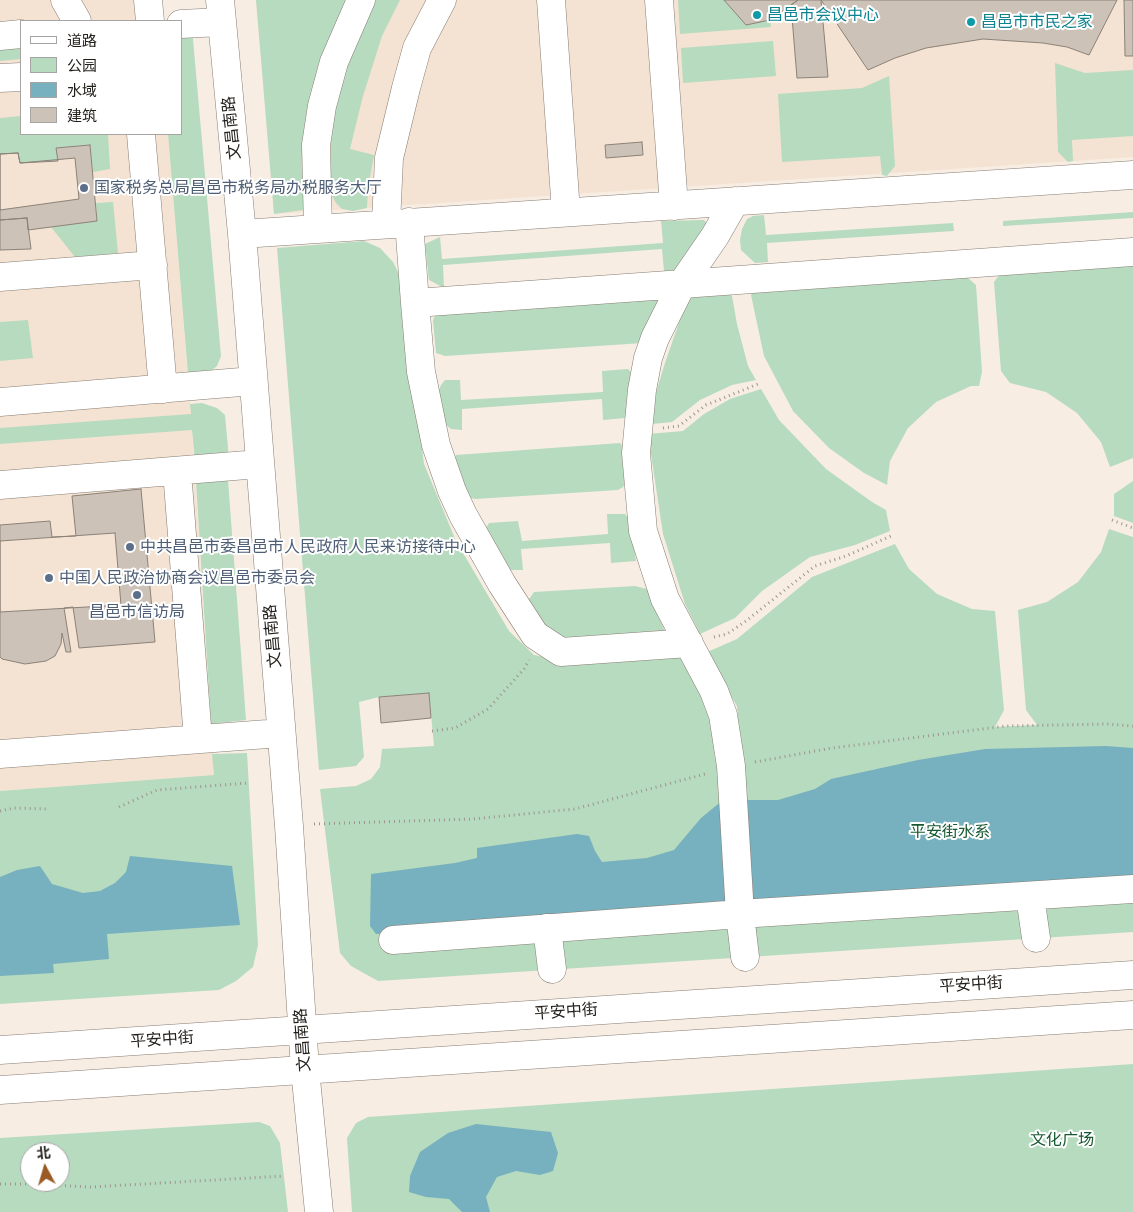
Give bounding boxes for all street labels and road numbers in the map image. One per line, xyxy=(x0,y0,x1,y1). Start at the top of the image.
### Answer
street label: 文昌南路 xyxy=(219,95,245,161)
street label: 文昌南路 xyxy=(261,603,285,669)
street label: 平安中街 xyxy=(938,973,1004,997)
street label: 平安中街 xyxy=(533,1000,599,1024)
street label: 文昌南路 xyxy=(291,1007,315,1073)
street label: 平安中街 xyxy=(129,1028,195,1052)

